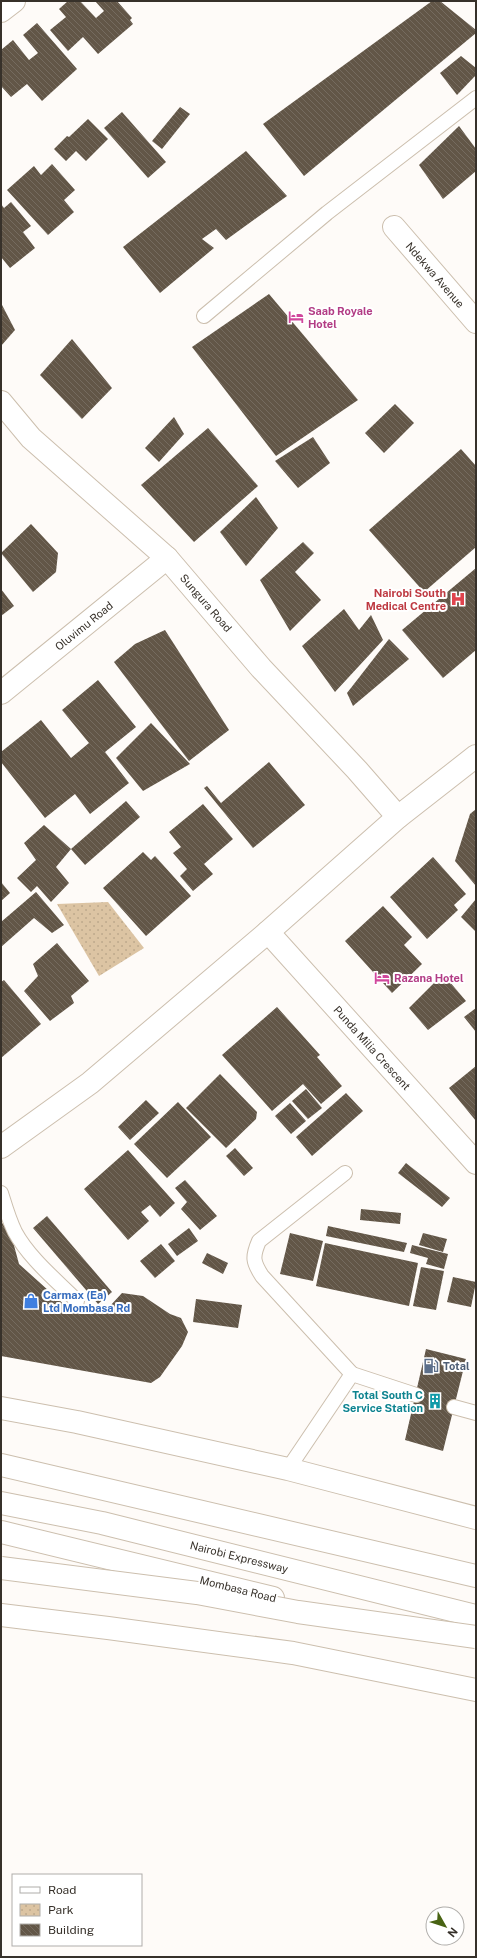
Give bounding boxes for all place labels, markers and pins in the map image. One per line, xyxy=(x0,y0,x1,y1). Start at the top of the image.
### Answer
place label: Saab Royale Hotel xyxy=(308,305,373,330)
hotel icon: Saab Royale Hotel xyxy=(287,308,305,326)
place label: Nairobi South Medical Centre xyxy=(366,587,446,612)
hospital icon: Nairobi South Medical Centre xyxy=(449,590,467,608)
hotel icon: Razana Hotel xyxy=(373,969,391,987)
place label: Razana Hotel xyxy=(394,972,464,984)
place label: Carmax (Ea) Ltd Mombasa Rd xyxy=(43,1289,130,1314)
shop icon: Carmax (Ea) Ltd Mombasa Rd xyxy=(22,1292,40,1310)
fuel station icon: Total xyxy=(422,1357,440,1375)
place label: Total xyxy=(443,1360,470,1372)
place label: Total South C Service Station xyxy=(343,1389,423,1414)
building icon: Total South C Service Station xyxy=(426,1392,444,1410)

